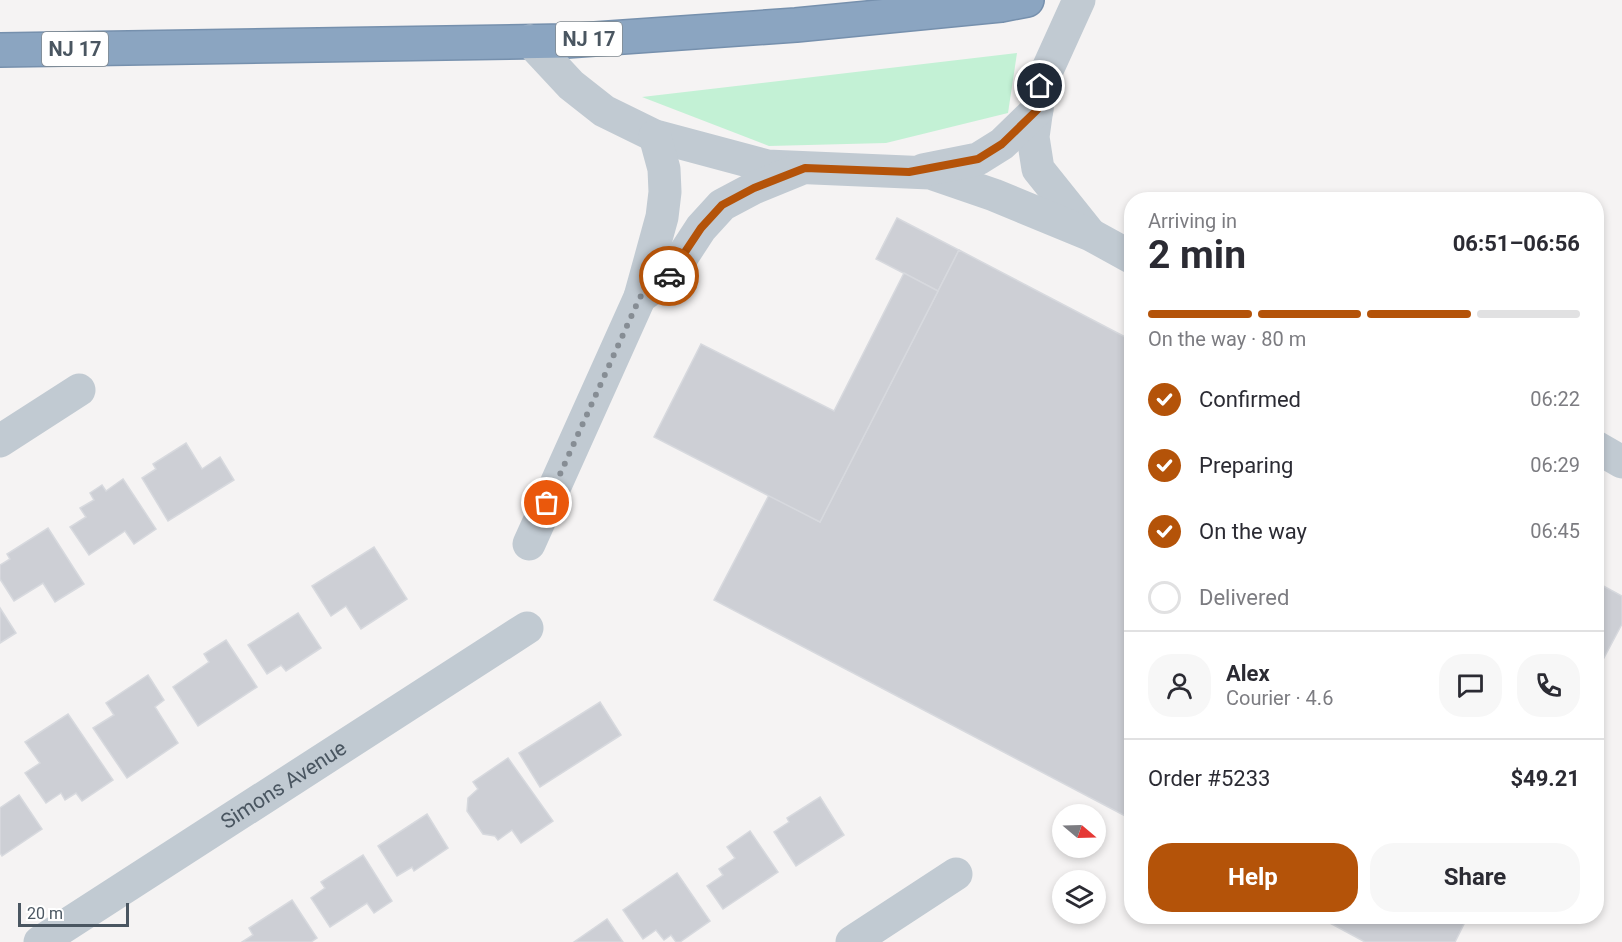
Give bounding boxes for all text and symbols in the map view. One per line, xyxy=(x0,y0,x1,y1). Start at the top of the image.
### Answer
road number: NJ 17 xyxy=(556,22,622,56)
road number: NJ 17 xyxy=(42,32,108,66)
pin xyxy=(1014,60,1065,111)
icon: home xyxy=(1023,69,1056,102)
text: Arriving in xyxy=(1148,209,1237,233)
text: 06:51–06:56 xyxy=(1453,231,1580,256)
text: 2 min xyxy=(1148,232,1246,278)
courier xyxy=(639,246,699,306)
icon: car xyxy=(653,260,686,293)
text: On the way · 80 m xyxy=(1148,327,1306,351)
icon: check xyxy=(1148,383,1181,416)
text: Confirmed xyxy=(1199,387,1301,412)
text: 06:22 xyxy=(1530,387,1580,411)
icon: check xyxy=(1148,449,1181,482)
text: Preparing xyxy=(1199,453,1293,478)
text: 06:29 xyxy=(1530,453,1580,477)
pin xyxy=(521,477,572,528)
icon: bag xyxy=(530,486,563,519)
icon: check xyxy=(1148,515,1181,548)
text: On the way xyxy=(1199,519,1307,544)
text: 06:45 xyxy=(1530,519,1580,543)
text: Delivered xyxy=(1199,585,1289,610)
button: person xyxy=(1148,654,1211,717)
button: chat xyxy=(1439,654,1502,717)
button: phone xyxy=(1517,654,1580,717)
text: Alex xyxy=(1226,661,1270,686)
text: Courier · 4.6 xyxy=(1226,686,1333,710)
street label: Simons Avenue xyxy=(217,736,351,834)
text: Order #5233 xyxy=(1148,766,1270,791)
text: $49.21 xyxy=(1511,766,1580,791)
north arrow xyxy=(1052,804,1106,858)
map controls xyxy=(1052,804,1106,924)
button: Help xyxy=(1148,843,1358,912)
button: Share xyxy=(1370,843,1580,912)
button: layers xyxy=(1052,870,1106,924)
scale bar xyxy=(18,900,129,928)
text: 20 m xyxy=(27,904,63,923)

